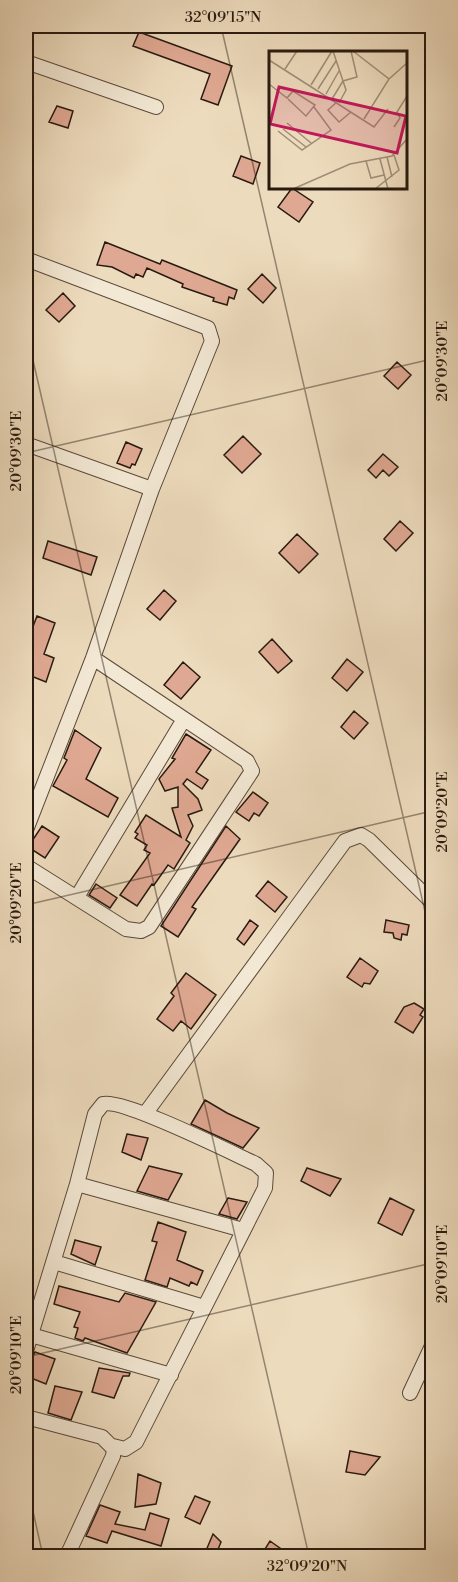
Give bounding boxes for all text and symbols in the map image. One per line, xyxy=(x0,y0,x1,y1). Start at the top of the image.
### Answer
text: 32°09'15"N xyxy=(185,8,261,27)
inset map xyxy=(269,51,407,189)
text: 20°09'30"E xyxy=(433,321,452,401)
text: 20°09'30"E xyxy=(7,411,26,491)
text: 20°09'20"E xyxy=(433,771,452,853)
text: 20°09'20"E xyxy=(7,862,26,944)
text: 20°09'10"E xyxy=(433,1225,452,1303)
text: 20°09'10"E xyxy=(7,1316,26,1394)
text: 32°09'20"N xyxy=(267,1557,347,1576)

